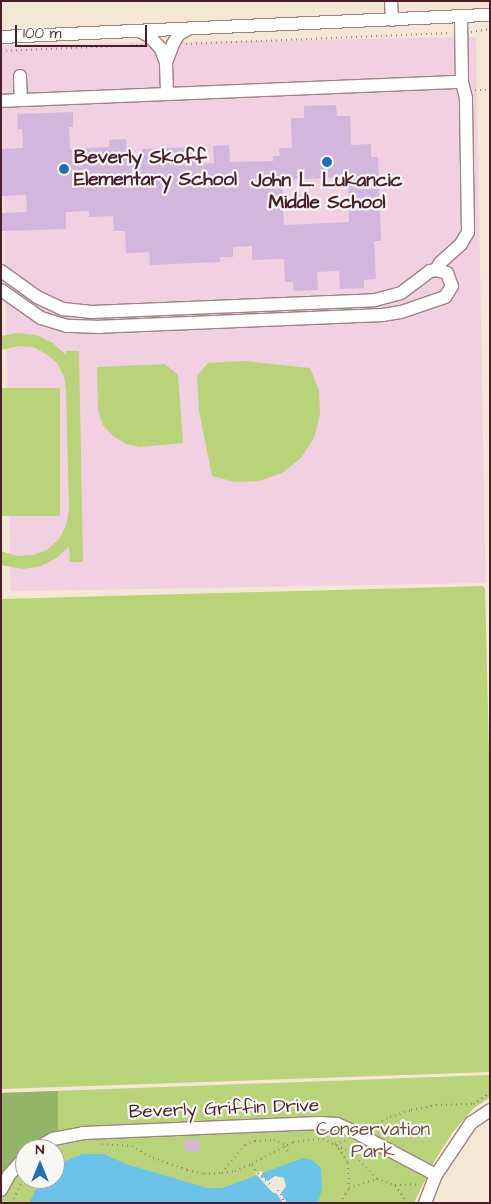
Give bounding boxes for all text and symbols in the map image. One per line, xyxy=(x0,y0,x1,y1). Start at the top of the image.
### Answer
scale bar xyxy=(18,15,150,47)
text: 100 m xyxy=(23,23,62,44)
place label: Beverly Skoff Elementary School xyxy=(74,147,237,191)
marker: John L. Lukancic Middle School xyxy=(321,156,333,168)
marker: Beverly Skoff Elementary School xyxy=(58,163,70,175)
place label: John L. Lukancic Middle School xyxy=(251,170,403,214)
street label: Beverly Griffin Drive xyxy=(129,1094,319,1124)
park label: Conservation Park xyxy=(316,1119,430,1163)
north arrow xyxy=(15,1139,65,1189)
text: N xyxy=(36,1140,44,1160)

